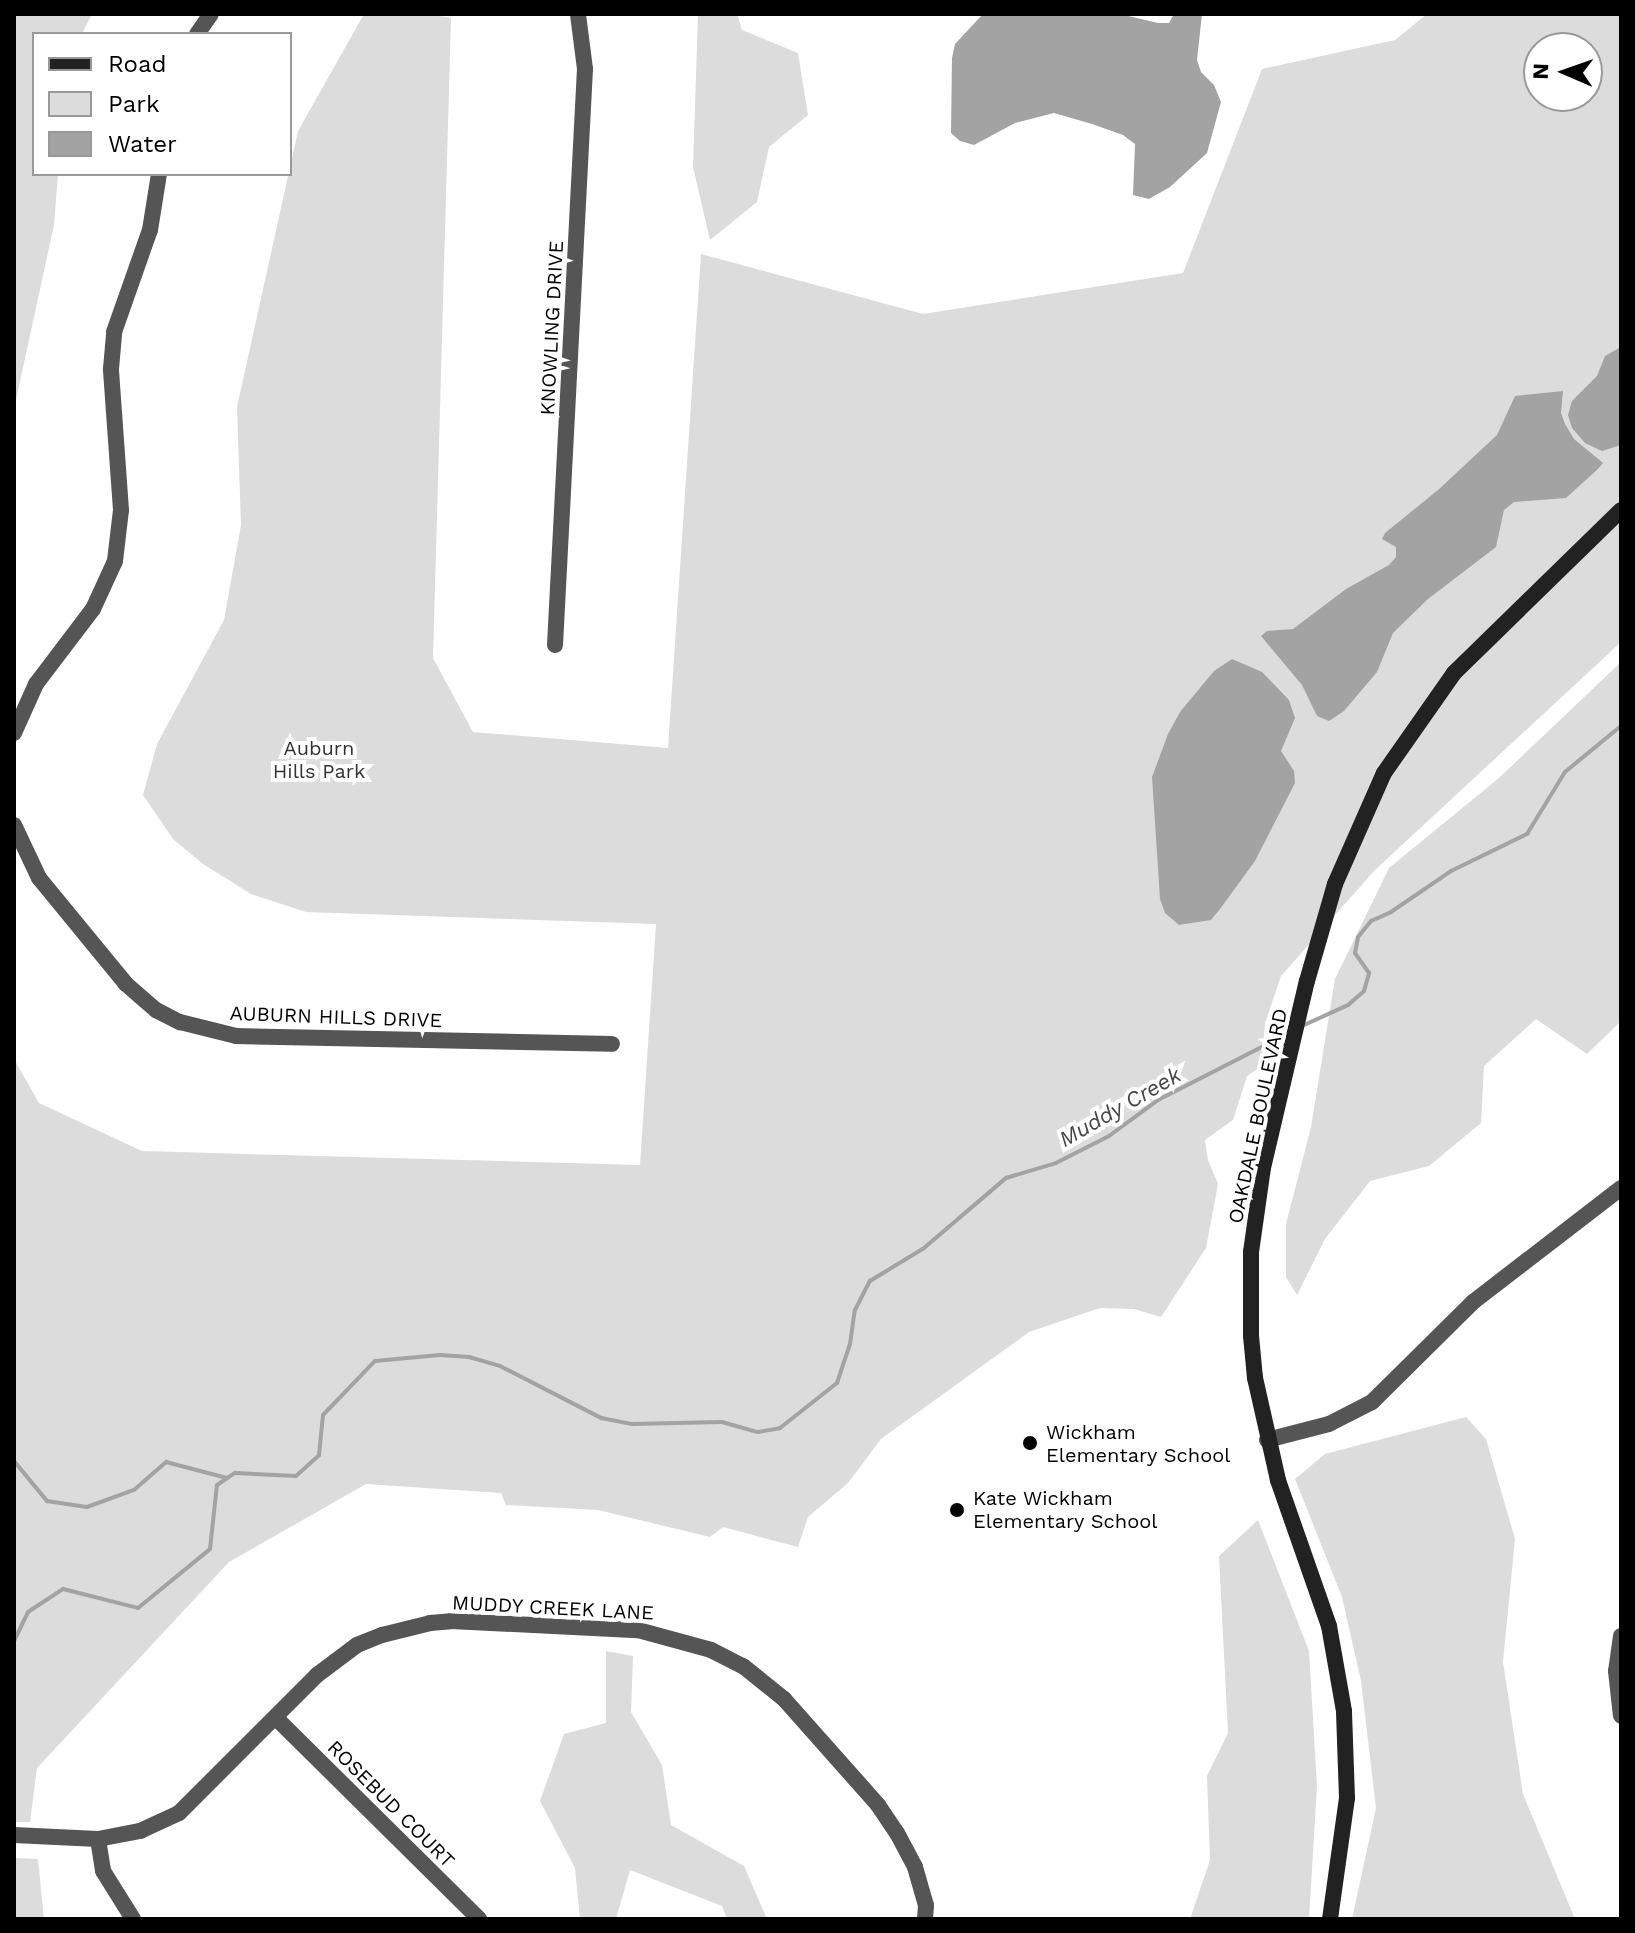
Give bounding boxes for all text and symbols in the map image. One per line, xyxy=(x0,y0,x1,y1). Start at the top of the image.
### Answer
legend xyxy=(32,32,292,176)
north arrow xyxy=(1523,32,1603,112)
text: Road xyxy=(108,50,167,78)
text: N xyxy=(1528,63,1553,80)
text: Park xyxy=(108,90,160,118)
text: Water xyxy=(108,130,177,158)
street label: KNOWLING DRIVE xyxy=(535,240,569,416)
park label: Auburn Hills Park xyxy=(273,736,365,783)
street label: AUBURN HILLS DRIVE xyxy=(229,1001,443,1033)
street label: OAKDALE BOULEVARD xyxy=(1223,1006,1293,1226)
water label: Muddy Creek xyxy=(1054,1061,1186,1153)
place label: Wickham Elementary School xyxy=(1046,1420,1231,1467)
marker: Wickham Elementary School xyxy=(1021,1434,1039,1452)
place label: Kate Wickham Elementary School xyxy=(973,1486,1158,1533)
marker: Kate Wickham Elementary School xyxy=(948,1501,966,1519)
street label: MUDDY CREEK LANE xyxy=(451,1591,655,1625)
street label: ROSEBUD COURT xyxy=(322,1735,460,1873)

